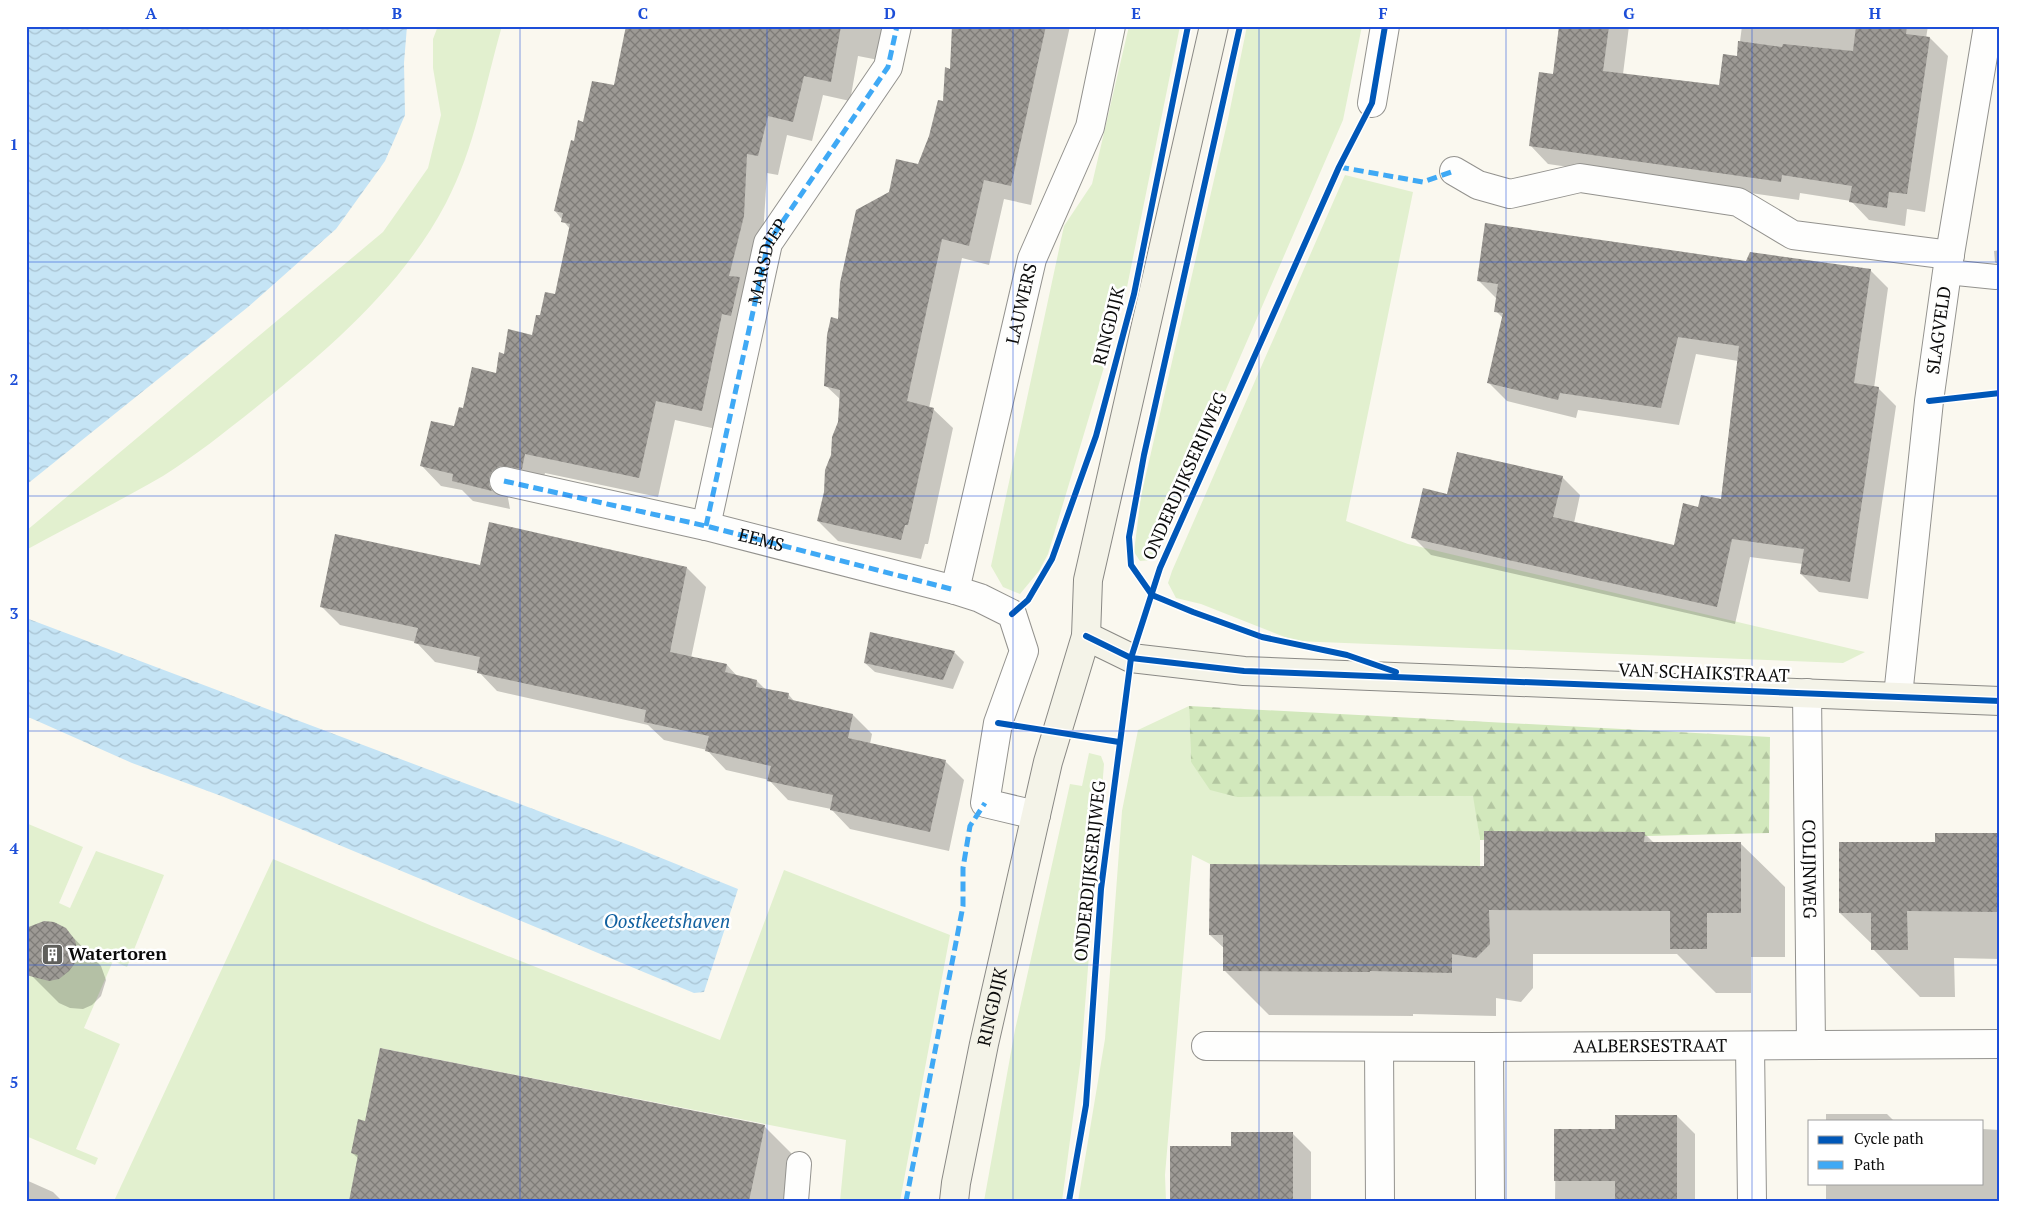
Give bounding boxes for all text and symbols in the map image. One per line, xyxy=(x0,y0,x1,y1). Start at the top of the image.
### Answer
text: A xyxy=(145,2,157,24)
text: B xyxy=(392,2,402,24)
text: C xyxy=(638,2,648,24)
text: D xyxy=(884,2,896,24)
text: E xyxy=(1131,2,1141,24)
text: F xyxy=(1378,2,1388,24)
text: G xyxy=(1623,2,1635,24)
text: H xyxy=(1869,2,1881,24)
text: 1 xyxy=(9,133,19,155)
street label: MARSDIEP xyxy=(742,213,792,306)
street label: LAUWERS xyxy=(1000,260,1042,346)
street label: RINGDIJK xyxy=(1087,284,1129,368)
street label: SLAGVELD xyxy=(1920,285,1956,376)
text: 2 xyxy=(9,368,19,390)
street label: ONDERDIJKSERIJWEG xyxy=(1136,387,1232,563)
street label: EEMS xyxy=(736,522,787,557)
text: 3 xyxy=(9,602,19,624)
street label: VAN SCHAIKSTRAAT xyxy=(1618,657,1790,687)
street label: ONDERDIJKSERIJWEG xyxy=(1068,779,1111,963)
street label: COLIJNWEG xyxy=(1797,819,1823,920)
text: 4 xyxy=(9,837,19,859)
water label: Oostkeetshaven xyxy=(604,908,730,933)
place label: Watertoren xyxy=(68,941,167,965)
building icon: Watertoren xyxy=(40,942,64,966)
street label: RINGDIJK xyxy=(971,964,1012,1048)
street label: AALBERSESTRAAT xyxy=(1573,1033,1727,1058)
text: 5 xyxy=(9,1071,19,1093)
legend xyxy=(1808,1120,1984,1184)
text: Cycle path xyxy=(1854,1128,1924,1148)
text: Path xyxy=(1854,1154,1885,1174)

